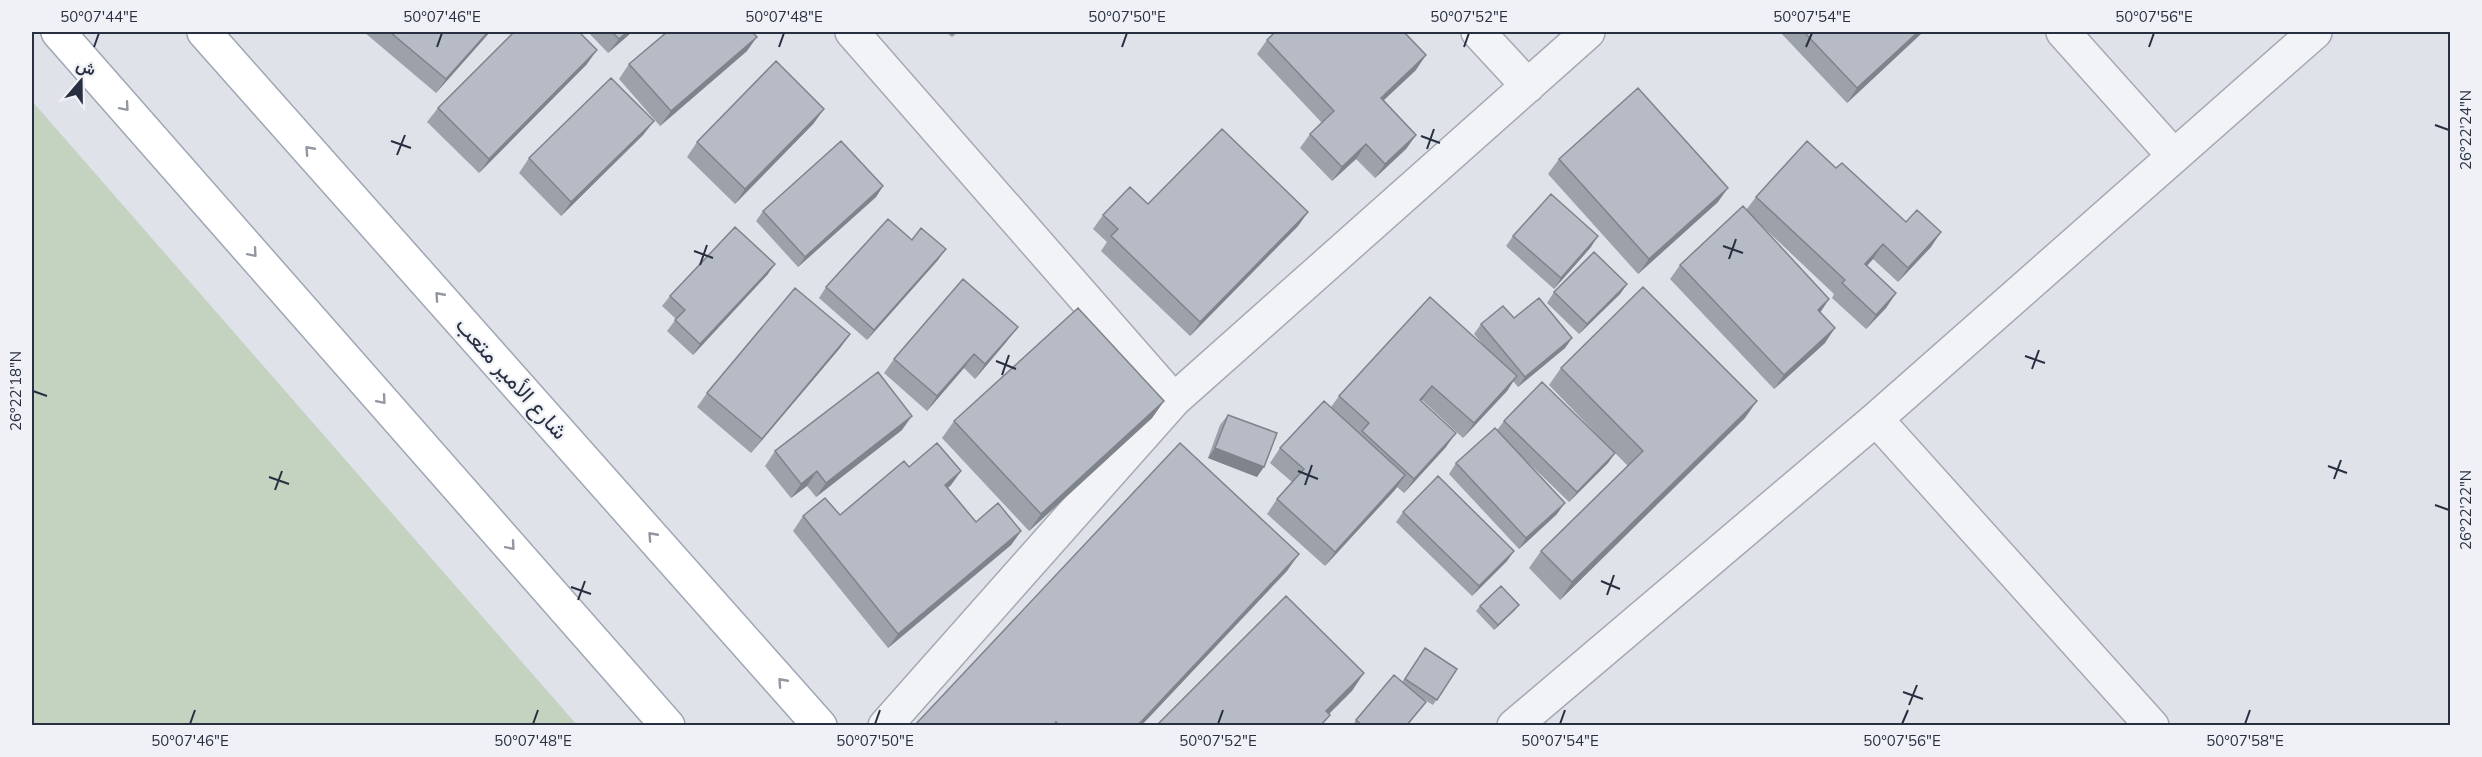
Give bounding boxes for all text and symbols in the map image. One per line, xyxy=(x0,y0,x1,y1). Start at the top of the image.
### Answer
text: 50°07'44"E xyxy=(60,7,138,26)
text: 50°07'46"E xyxy=(403,7,481,26)
text: 50°07'48"E xyxy=(745,7,823,26)
text: 50°07'50"E xyxy=(1088,7,1166,26)
text: 50°07'52"E xyxy=(1430,7,1508,26)
text: 50°07'54"E xyxy=(1773,7,1851,26)
text: 50°07'56"E xyxy=(2115,7,2193,26)
north arrow xyxy=(51,51,111,111)
text: ش xyxy=(74,54,99,80)
text: 26°22'24"N xyxy=(2456,90,2475,170)
one-way arrow xyxy=(118,100,129,111)
one-way arrow xyxy=(305,146,316,157)
one-way arrow xyxy=(246,247,257,258)
one-way arrow xyxy=(435,292,446,303)
street label: شارع الأمير متعب xyxy=(449,311,574,446)
text: 26°22'18"N xyxy=(6,351,25,431)
one-way arrow xyxy=(375,393,386,404)
text: 26°22'22"N xyxy=(2456,470,2475,550)
one-way arrow xyxy=(648,532,659,543)
one-way arrow xyxy=(504,539,515,550)
one-way arrow xyxy=(778,678,789,689)
text: 50°07'46"E xyxy=(151,731,229,750)
text: 50°07'48"E xyxy=(494,731,572,750)
text: 50°07'50"E xyxy=(836,731,914,750)
text: 50°07'52"E xyxy=(1179,731,1257,750)
text: 50°07'54"E xyxy=(1521,731,1599,750)
text: 50°07'56"E xyxy=(1863,731,1941,750)
text: 50°07'58"E xyxy=(2206,731,2284,750)

